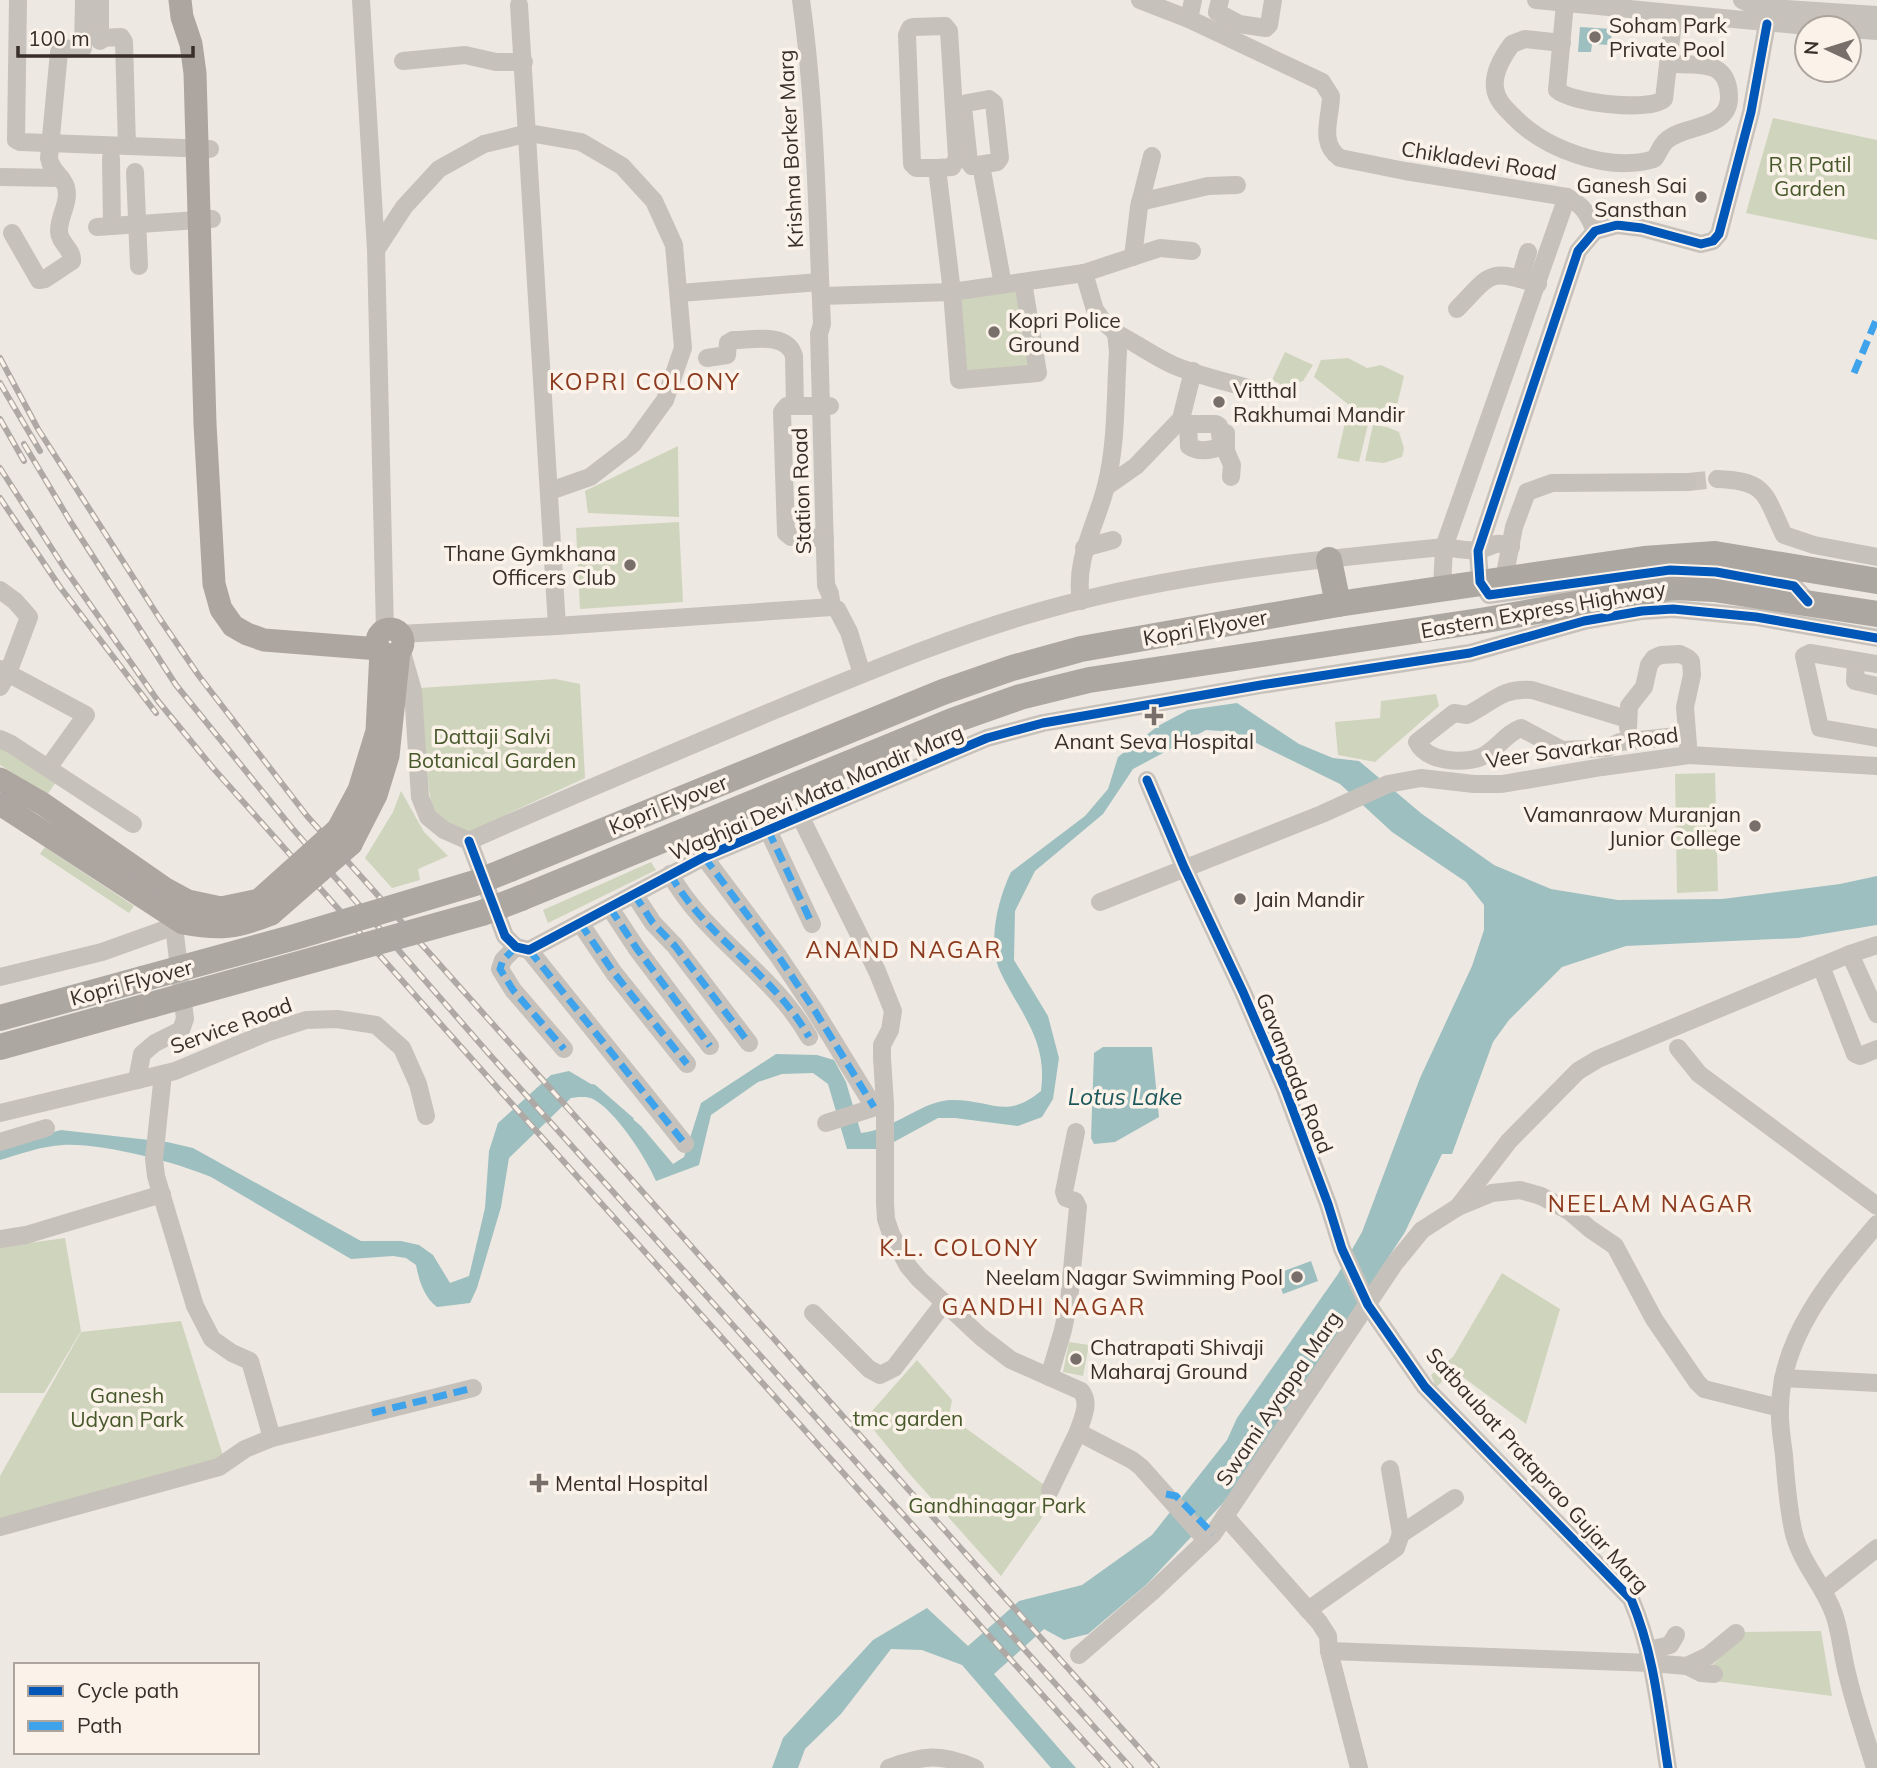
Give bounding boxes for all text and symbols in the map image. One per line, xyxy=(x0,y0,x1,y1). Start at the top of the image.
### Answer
place label: Soham Park Private Pool xyxy=(1609,12,1727,62)
scale bar xyxy=(18,14,192,58)
north arrow xyxy=(1793,14,1863,84)
text: 100 m xyxy=(28,25,90,51)
marker: Soham Park Private Pool xyxy=(1587,29,1603,45)
text: N xyxy=(1799,40,1824,56)
street label: Krishna Borker Marg xyxy=(772,49,808,249)
street label: Chikladevi Road xyxy=(1399,135,1559,185)
park label: R R Patil Garden xyxy=(1768,151,1852,201)
place label: Ganesh Sai Sansthan xyxy=(1576,172,1687,222)
marker: Ganesh Sai Sansthan xyxy=(1693,189,1709,205)
place label: Kopri Police Ground xyxy=(1008,307,1121,357)
marker: Kopri Police Ground xyxy=(986,324,1002,340)
district label: KOPRI COLONY xyxy=(549,367,741,396)
place label: Vitthal Rakhumai Mandir xyxy=(1233,377,1405,427)
marker: Vitthal Rakhumai Mandir xyxy=(1211,394,1227,410)
street label: Station Road xyxy=(786,427,816,555)
place label: Thane Gymkhana Officers Club xyxy=(444,540,616,590)
marker: Thane Gymkhana Officers Club xyxy=(622,557,638,573)
street label: Eastern Express Highway xyxy=(1419,575,1667,643)
street label: Kopri Flyover xyxy=(1141,603,1269,651)
marker: Anant Seva Hospital xyxy=(1144,706,1164,726)
street label: Waghjai Devi Mata Mandir Marg xyxy=(665,718,967,866)
street label: Veer Savarkar Road xyxy=(1484,721,1680,773)
park label: Dattaji Salvi Botanical Garden xyxy=(408,723,576,773)
place label: Anant Seva Hospital xyxy=(1054,728,1254,754)
street label: Kopri Flyover xyxy=(605,768,731,840)
place label: Vamanraow Muranjan Junior College xyxy=(1523,801,1741,851)
marker: Vamanraow Muranjan Junior College xyxy=(1747,818,1763,834)
place label: Jain Mandir xyxy=(1254,886,1365,912)
marker: Jain Mandir xyxy=(1232,891,1248,907)
district label: ANAND NAGAR xyxy=(806,935,1002,964)
street label: Kopri Flyover xyxy=(67,953,195,1011)
street label: Gavanpada Road xyxy=(1251,989,1339,1157)
street label: Service Road xyxy=(167,991,295,1059)
water label: Lotus Lake xyxy=(1068,1082,1182,1111)
district label: NEELAM NAGAR xyxy=(1548,1189,1754,1218)
district label: K.L. COLONY xyxy=(879,1233,1039,1262)
place label: Neelam Nagar Swimming Pool xyxy=(986,1264,1283,1290)
marker: Neelam Nagar Swimming Pool xyxy=(1289,1269,1305,1285)
district label: GANDHI NAGAR xyxy=(941,1292,1147,1321)
street label: Swami Ayappa Marg xyxy=(1210,1306,1346,1490)
place label: Chatrapati Shivaji Maharaj Ground xyxy=(1090,1334,1264,1384)
street label: Satbaubat Prataprao Gujar Marg xyxy=(1421,1342,1655,1598)
marker: Chatrapati Shivaji Maharaj Ground xyxy=(1068,1351,1084,1367)
park label: Ganesh Udyan Park xyxy=(70,1382,184,1432)
park label: tmc garden xyxy=(853,1405,963,1431)
place label: Mental Hospital xyxy=(555,1470,708,1496)
marker: Mental Hospital xyxy=(529,1473,549,1493)
park label: Gandhinagar Park xyxy=(908,1492,1086,1518)
legend xyxy=(14,1663,259,1754)
text: Cycle path xyxy=(77,1677,179,1703)
text: Path xyxy=(77,1712,122,1738)

